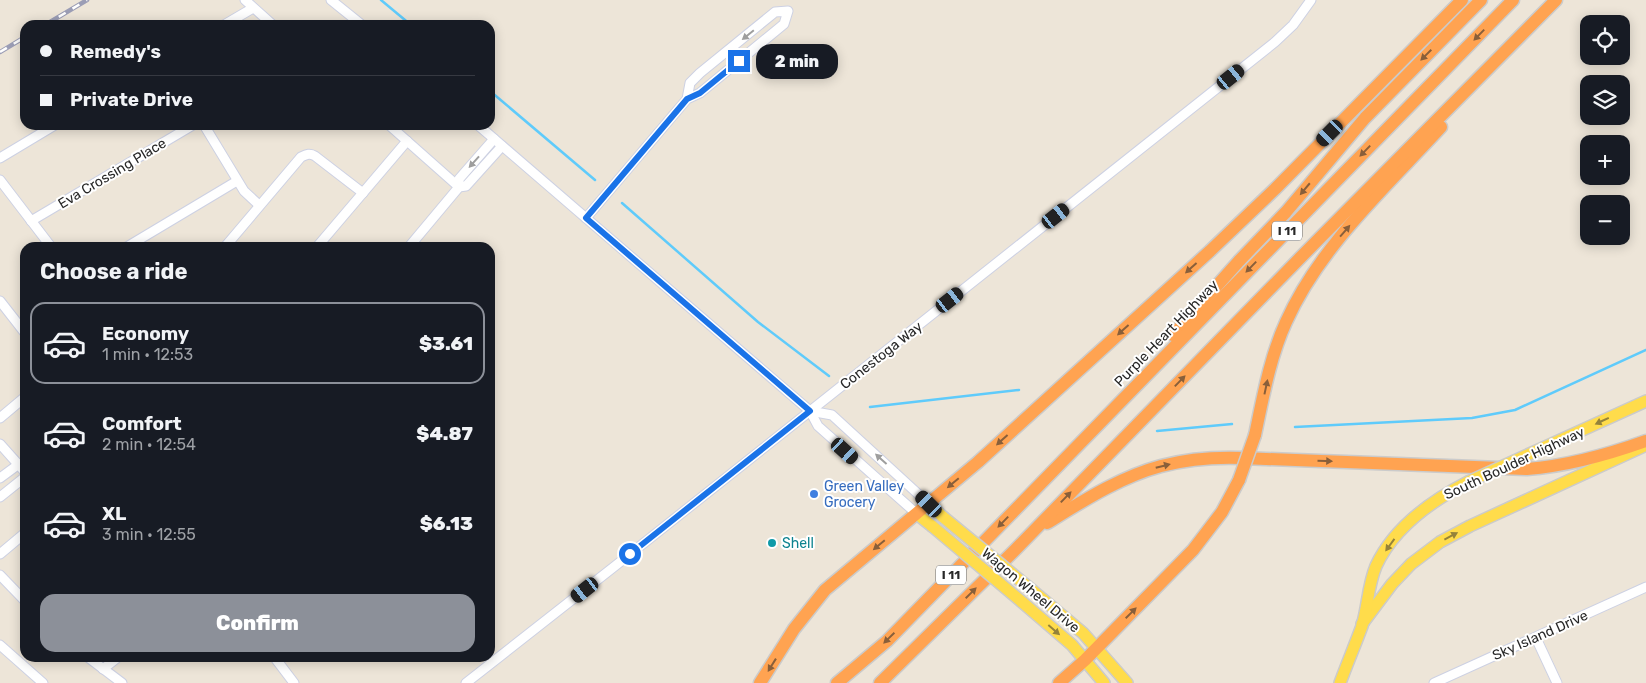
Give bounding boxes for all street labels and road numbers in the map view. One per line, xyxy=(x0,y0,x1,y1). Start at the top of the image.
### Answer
street label: Eva Crossing Place xyxy=(55,134,170,212)
road number: I 11 xyxy=(1272,222,1302,240)
street label: Purple Heart Highway xyxy=(1111,276,1222,390)
street label: Conestoga Way xyxy=(837,318,926,393)
street label: South Boulder Highway xyxy=(1441,423,1587,503)
street label: Wagon Wheel Drive xyxy=(978,544,1083,636)
road number: I 11 xyxy=(936,566,966,584)
street label: Sky Island Drive xyxy=(1490,607,1591,664)

